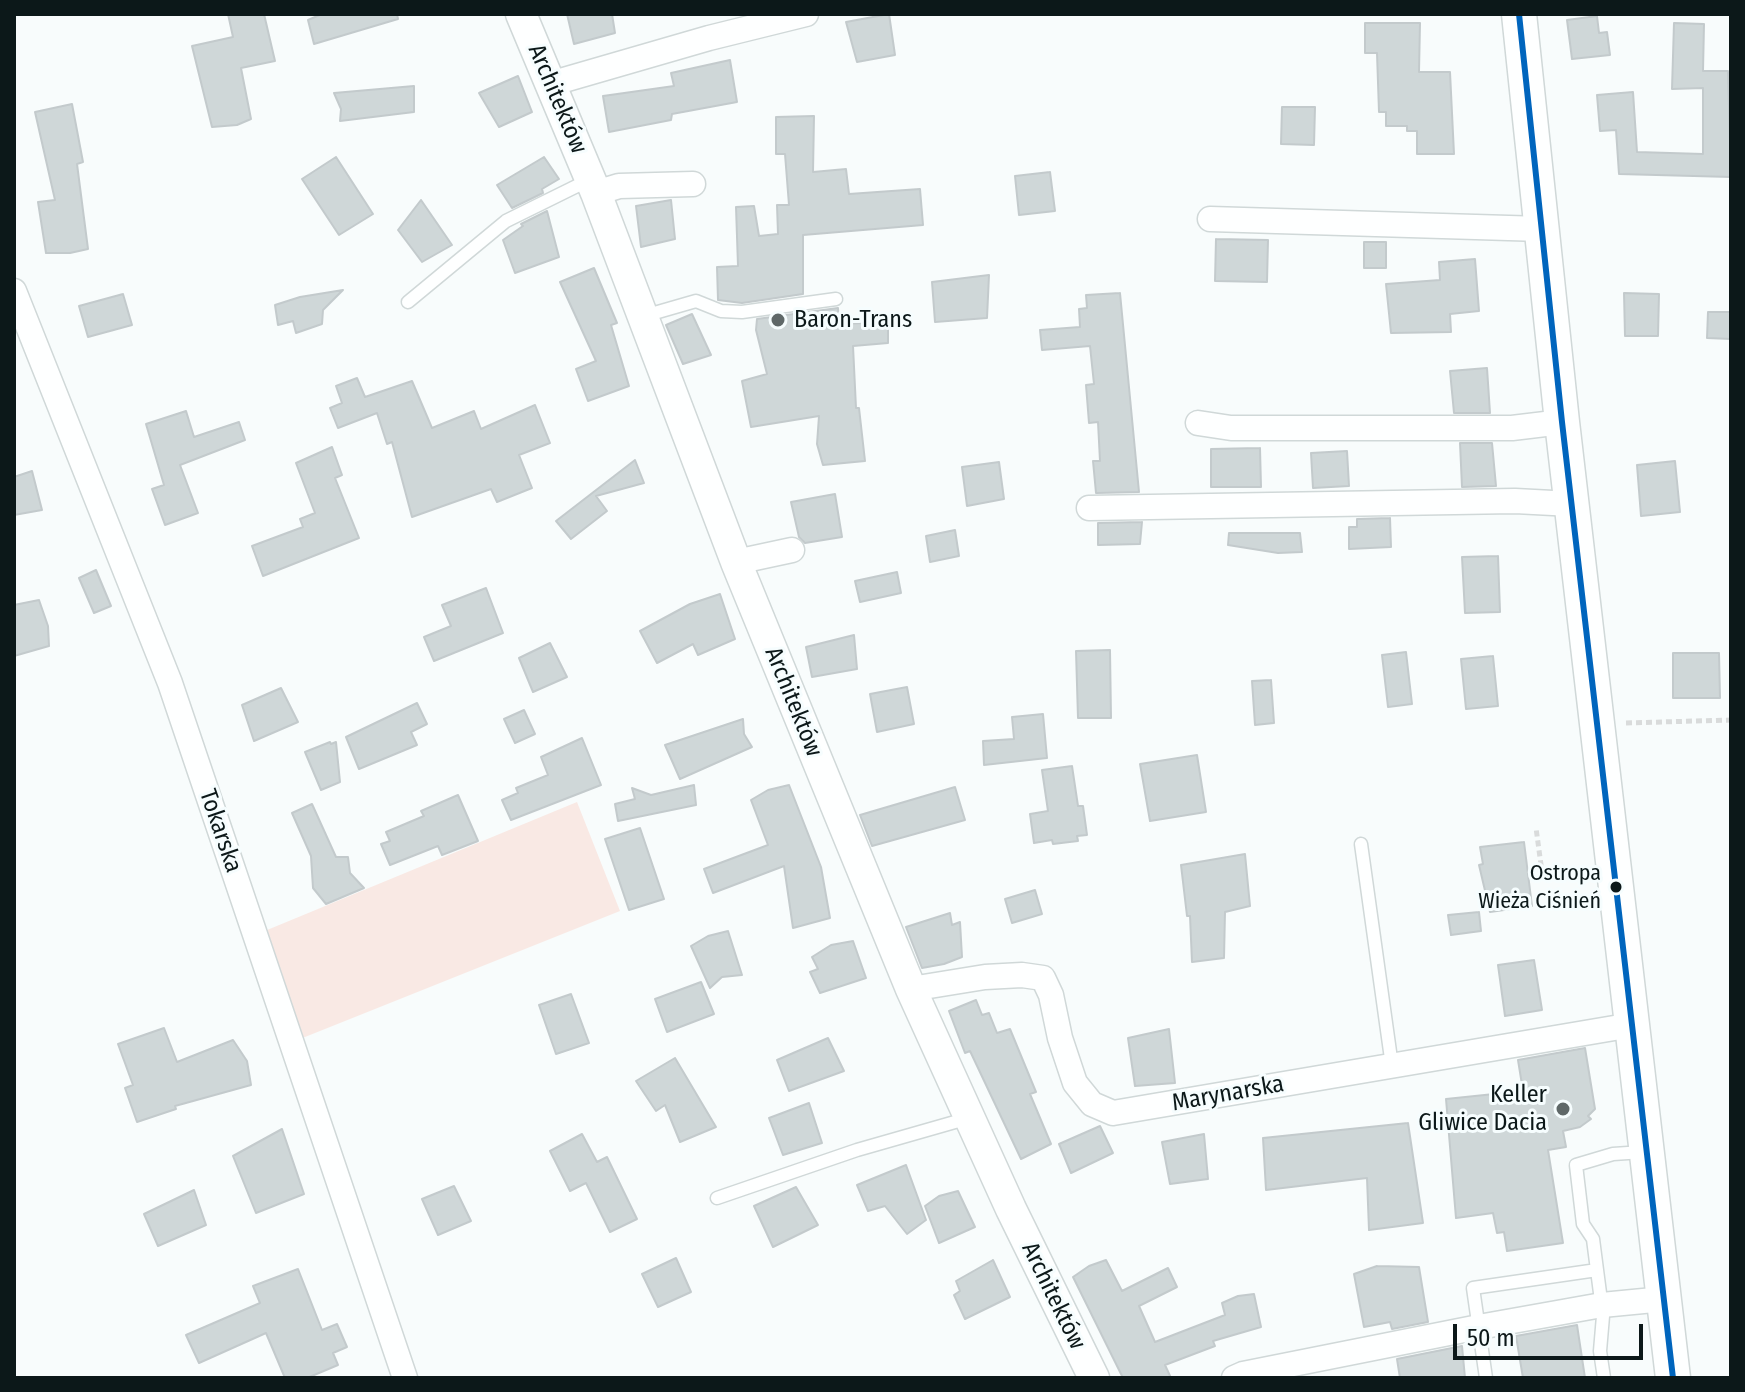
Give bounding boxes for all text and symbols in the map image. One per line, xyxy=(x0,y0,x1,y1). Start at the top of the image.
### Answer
street label: Architektów xyxy=(521,40,593,158)
place label: Baron-Trans xyxy=(794,306,912,334)
marker: Baron-Trans xyxy=(769,311,787,329)
street label: Architektów xyxy=(758,643,828,761)
street label: Tokarska xyxy=(192,786,248,876)
place label: Ostropa Wieża Ciśnień xyxy=(1478,861,1601,912)
marker: Ostropa Wieża Ciśnień xyxy=(1608,879,1624,895)
street label: Marynarska xyxy=(1170,1070,1286,1118)
place label: Keller Gliwice Dacia xyxy=(1418,1081,1547,1137)
marker: Keller Gliwice Dacia xyxy=(1554,1100,1572,1118)
street label: Architektów xyxy=(1015,1238,1091,1354)
scale bar xyxy=(1457,1308,1647,1358)
text: 50 m xyxy=(1467,1324,1515,1352)

